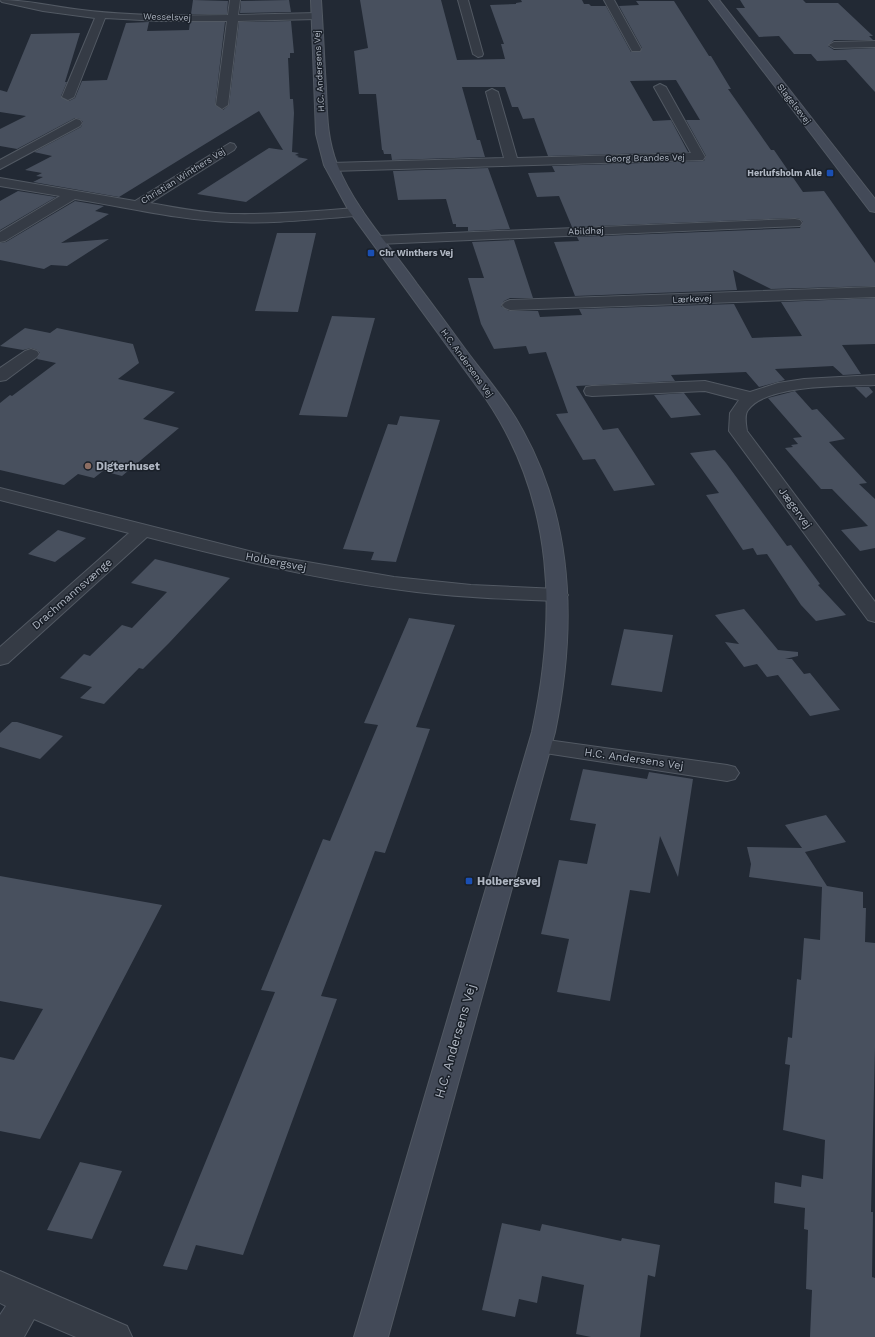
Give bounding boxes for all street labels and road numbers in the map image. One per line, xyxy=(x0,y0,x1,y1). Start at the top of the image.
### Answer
street label: Wesselsvej xyxy=(143,11,191,23)
street label: H.C. Andersens Vej xyxy=(312,30,326,112)
street label: Slagelsevej xyxy=(775,82,813,126)
street label: Christian Winthers Vej xyxy=(139,146,227,206)
street label: Georg Brandes Vej xyxy=(605,152,685,164)
street label: Abildhøj xyxy=(568,225,604,237)
street label: Lærkevej xyxy=(672,293,712,305)
street label: H.C. Andersens Vej xyxy=(439,327,495,399)
street label: Jægervej xyxy=(776,485,814,531)
street label: Holbergsvej xyxy=(244,550,308,574)
street label: Drachmannsvænge xyxy=(29,556,115,632)
street label: H.C. Andersens Vej xyxy=(584,746,684,772)
street label: H.C. Andersens Vej xyxy=(432,982,478,1100)

